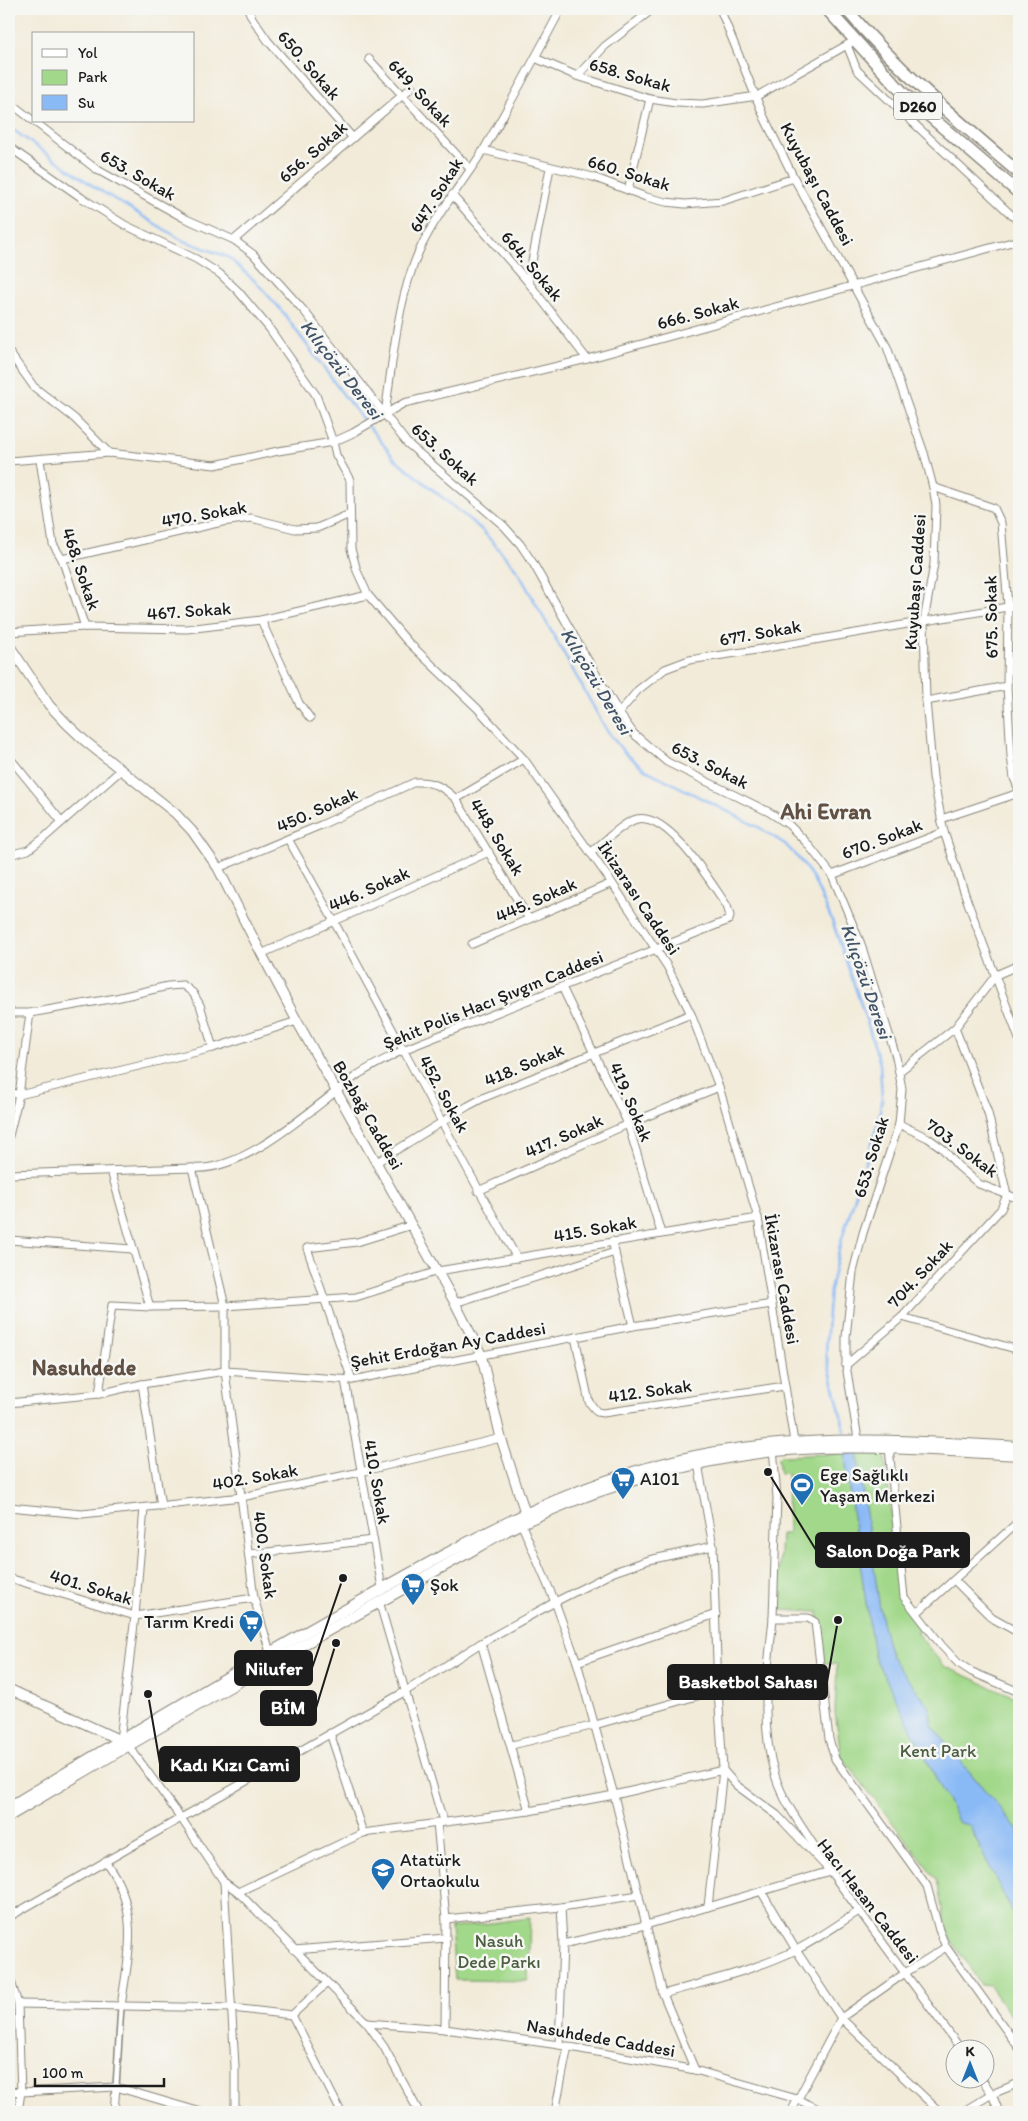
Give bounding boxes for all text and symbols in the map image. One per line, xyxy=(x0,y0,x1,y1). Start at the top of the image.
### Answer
street label: 650. Sokak xyxy=(273,26,345,104)
legend xyxy=(32,32,195,122)
text: Yol xyxy=(78,44,98,62)
street label: 658. Sokak xyxy=(587,53,673,97)
street label: 649. Sokak xyxy=(383,54,457,132)
text: Park xyxy=(78,68,108,86)
road number: D260 xyxy=(894,92,942,120)
text: Su xyxy=(78,94,95,112)
street label: 656. Sokak xyxy=(274,116,352,188)
street label: Kuyubaşı Caddesi xyxy=(775,119,859,249)
street label: 653. Sokak xyxy=(96,144,180,206)
street label: 660. Sokak xyxy=(585,150,673,196)
street label: 647. Sokak xyxy=(404,153,468,237)
street label: 664. Sokak xyxy=(496,226,568,306)
street label: 666. Sokak xyxy=(655,292,741,334)
water label: Kılıçözü Deresi xyxy=(295,315,389,426)
street label: 653. Sokak xyxy=(406,418,484,490)
street label: 470. Sokak xyxy=(160,496,248,532)
street label: Kuyubaşı Caddesi xyxy=(899,513,931,651)
street label: 468. Sokak xyxy=(57,525,105,613)
street label: 675. Sokak xyxy=(979,575,1003,659)
street label: 467. Sokak xyxy=(146,597,232,625)
street label: 677. Sokak xyxy=(717,615,803,651)
water label: Kılıçözü Deresi xyxy=(556,624,639,741)
street label: 653. Sokak xyxy=(668,736,752,794)
street label: 450. Sokak xyxy=(273,782,361,838)
street label: 448. Sokak xyxy=(465,794,529,880)
district label: Ahi Evran xyxy=(780,798,872,825)
street label: 670. Sokak xyxy=(839,814,925,864)
street label: İkizarası Caddesi xyxy=(593,837,685,959)
street label: 446. Sokak xyxy=(325,861,413,917)
street label: 445. Sokak xyxy=(492,872,580,928)
water label: Kılıçözü Deresi xyxy=(836,921,898,1044)
street label: Şehit Polis Hacı Şıvgın Caddesi xyxy=(380,946,606,1054)
street label: 418. Sokak xyxy=(481,1038,567,1092)
street label: 452. Sokak xyxy=(414,1052,474,1136)
street label: Bozbağ Caddesi xyxy=(328,1057,408,1173)
street label: 419. Sokak xyxy=(605,1059,657,1145)
street label: 417. Sokak xyxy=(521,1109,607,1163)
street label: 653. Sokak xyxy=(848,1114,894,1200)
street label: 703. Sokak xyxy=(921,1114,1003,1182)
street label: 415. Sokak xyxy=(552,1211,638,1247)
street label: İkizarası Caddesi xyxy=(760,1212,804,1346)
street label: 704. Sokak xyxy=(883,1235,957,1313)
street label: Şehit Erdoğan Ay Caddesi xyxy=(349,1317,547,1373)
district label: Nasuhdede xyxy=(32,1354,136,1381)
street label: 412. Sokak xyxy=(607,1374,693,1408)
street label: 410. Sokak xyxy=(359,1438,395,1526)
street label: 402. Sokak xyxy=(210,1459,300,1495)
place label: Ege Sağlıklı Yaşam Merkezi xyxy=(820,1464,935,1507)
supermarket icon: A101 xyxy=(610,1466,636,1500)
place label: A101 xyxy=(640,1468,679,1490)
sports icon: Ege Sağlıklı Yaşam Merkezi xyxy=(789,1472,815,1506)
street label: 400. Sokak xyxy=(248,1510,282,1600)
callout: Salon Doğa Park xyxy=(816,1533,969,1567)
text: Salon Doğa Park xyxy=(826,1539,960,1562)
street label: 401. Sokak xyxy=(47,1564,135,1610)
supermarket icon: Şok xyxy=(400,1572,426,1606)
place label: Şok xyxy=(430,1574,459,1596)
supermarket icon: Tarım Kredi xyxy=(238,1609,264,1643)
place label: Tarım Kredi xyxy=(144,1611,234,1633)
callout: Nilufer xyxy=(235,1651,312,1685)
text: Nilufer xyxy=(245,1657,303,1680)
callout: Basketbol Sahası xyxy=(668,1665,827,1699)
text: Basketbol Sahası xyxy=(678,1670,818,1693)
callout: BİM xyxy=(261,1691,316,1725)
text: BİM xyxy=(271,1696,305,1719)
park label: Kent Park xyxy=(900,1740,977,1762)
callout: Kadı Kızı Cami xyxy=(160,1747,299,1781)
text: Kadı Kızı Cami xyxy=(170,1753,290,1776)
street label: Hacı Hasan Caddesi xyxy=(812,1834,924,1968)
place label: Atatürk Ortaokulu xyxy=(400,1849,480,1892)
school or university icon: Atatürk Ortaokulu xyxy=(370,1857,396,1891)
park label: Nasuh Dede Parkı xyxy=(457,1930,541,1973)
street label: Nasuhdede Caddesi xyxy=(525,2014,677,2062)
north arrow xyxy=(946,2038,996,2088)
text: K xyxy=(966,2043,976,2060)
scale bar xyxy=(35,2056,164,2088)
text: 100 m xyxy=(42,2064,84,2082)

